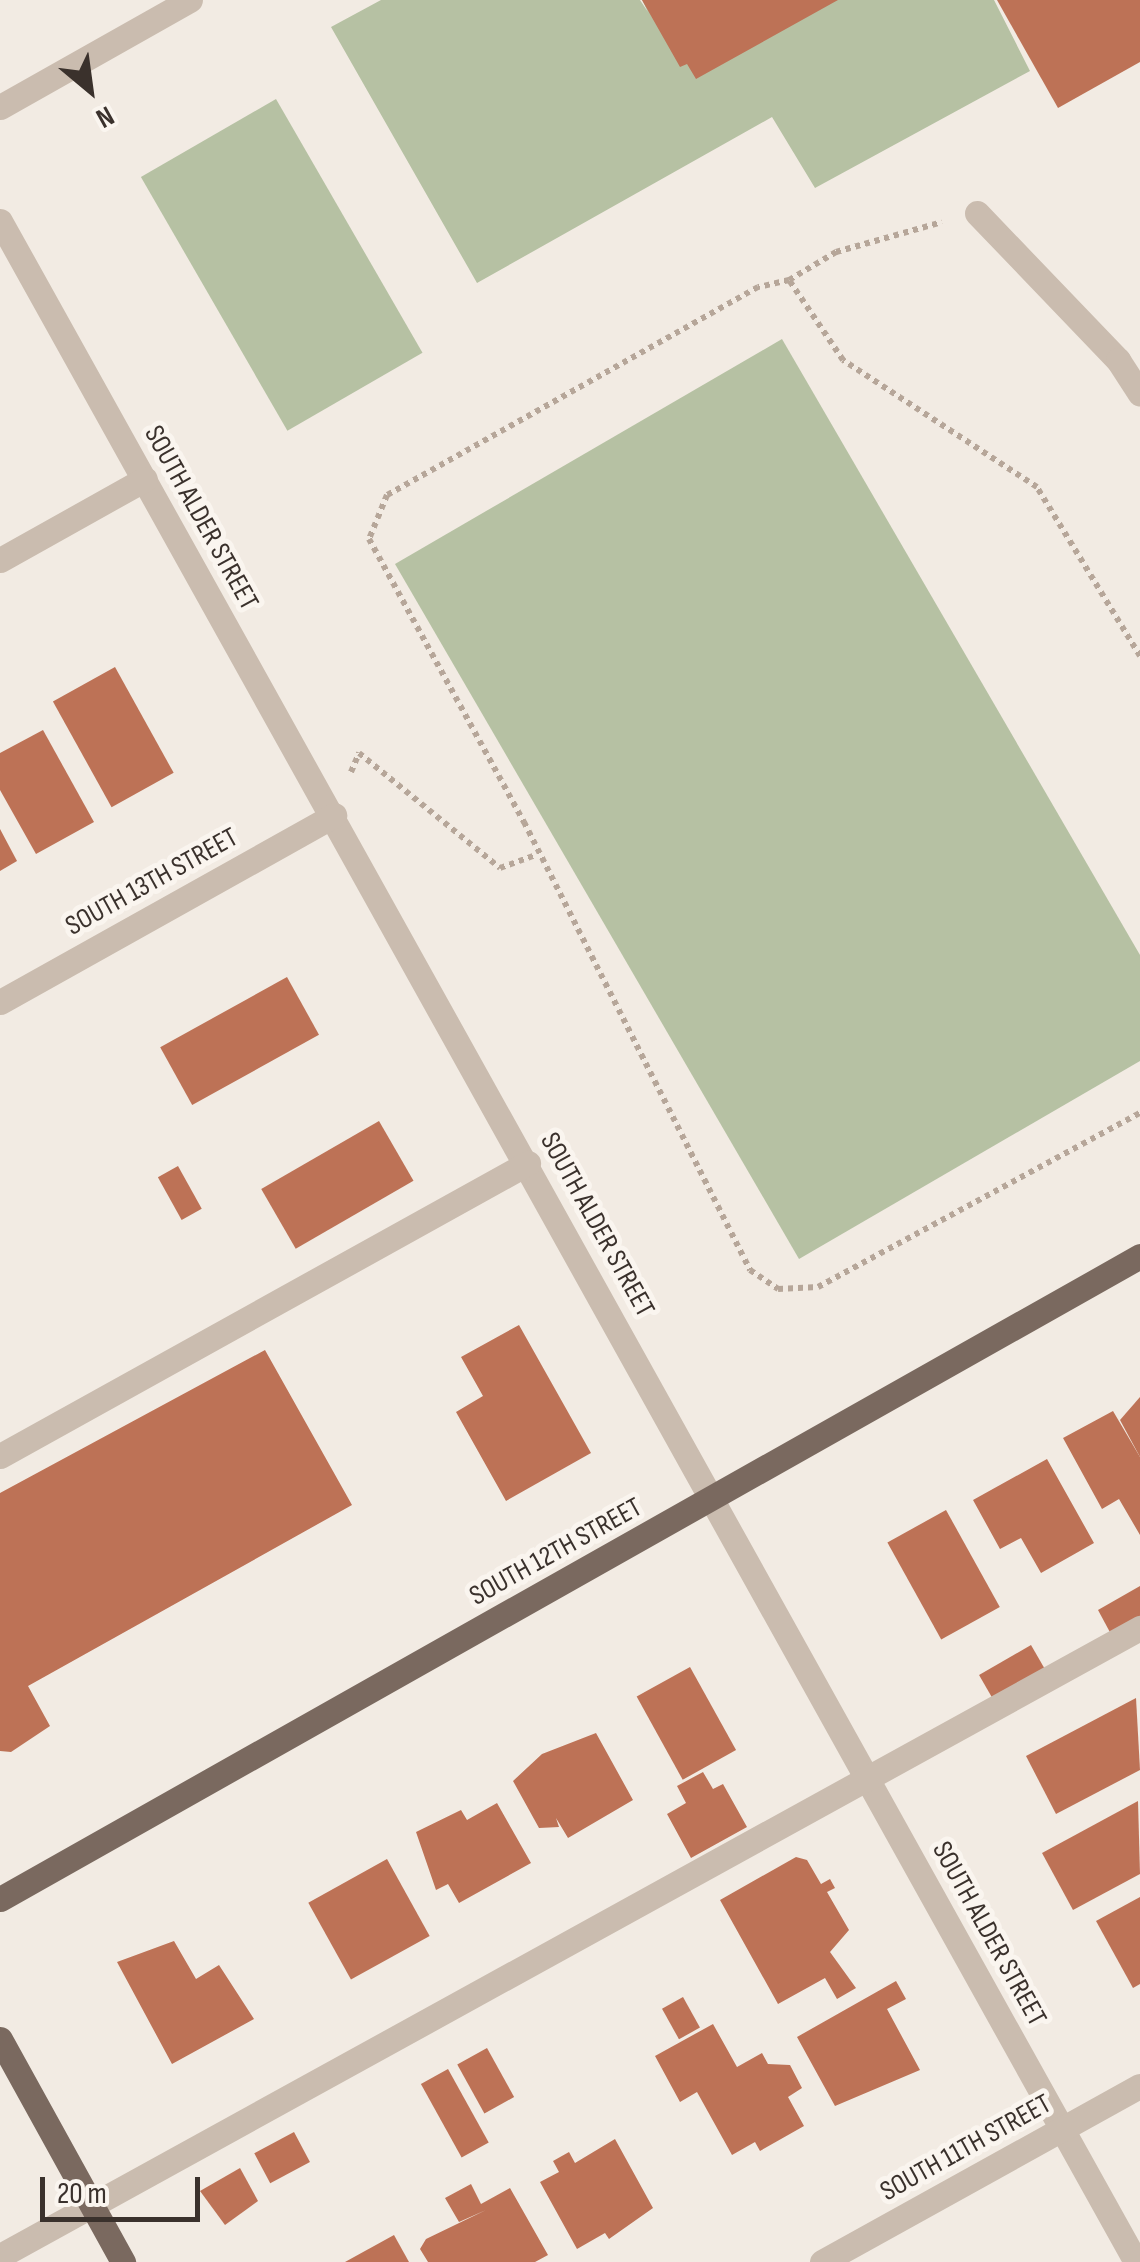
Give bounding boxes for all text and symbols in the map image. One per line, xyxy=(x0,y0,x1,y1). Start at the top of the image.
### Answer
north arrow xyxy=(40,40,140,140)
text: N xyxy=(90,99,119,135)
street label: SOUTH ALDER STREET xyxy=(137,420,265,616)
street label: SOUTH 13TH STREET xyxy=(60,821,244,943)
street label: SOUTH ALDER STREET xyxy=(533,1127,661,1323)
street label: SOUTH 12TH STREET xyxy=(464,1491,648,1613)
street label: SOUTH ALDER STREET xyxy=(925,1836,1053,2032)
street label: SOUTH 11TH STREET xyxy=(875,2087,1057,2209)
scale bar xyxy=(45,2157,205,2219)
text: 20 m xyxy=(57,2176,107,2212)

